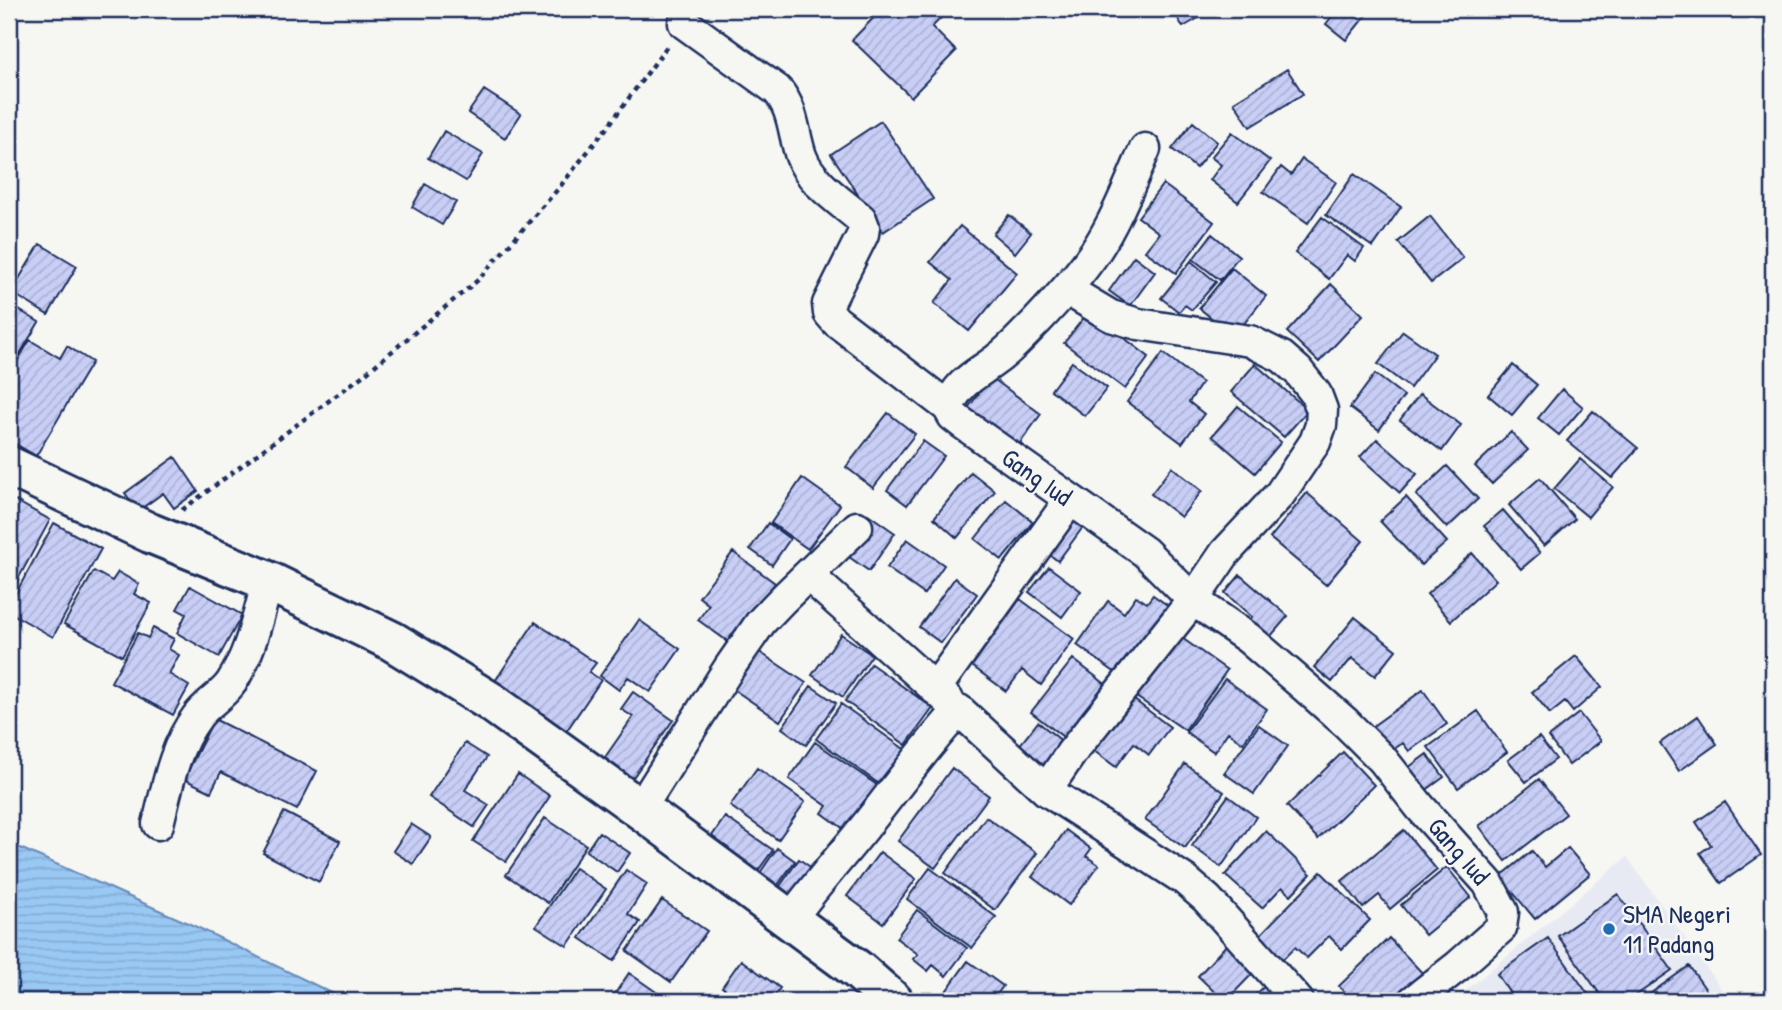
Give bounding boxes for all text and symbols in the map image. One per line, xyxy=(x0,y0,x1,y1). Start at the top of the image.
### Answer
street label: Gang Iud xyxy=(995,440,1080,513)
street label: Gang Iud xyxy=(1420,810,1498,892)
place label: SMA Negeri 11 Padang xyxy=(1623,896,1731,961)
marker: SMA Negeri 11 Padang xyxy=(1601,921,1617,937)

